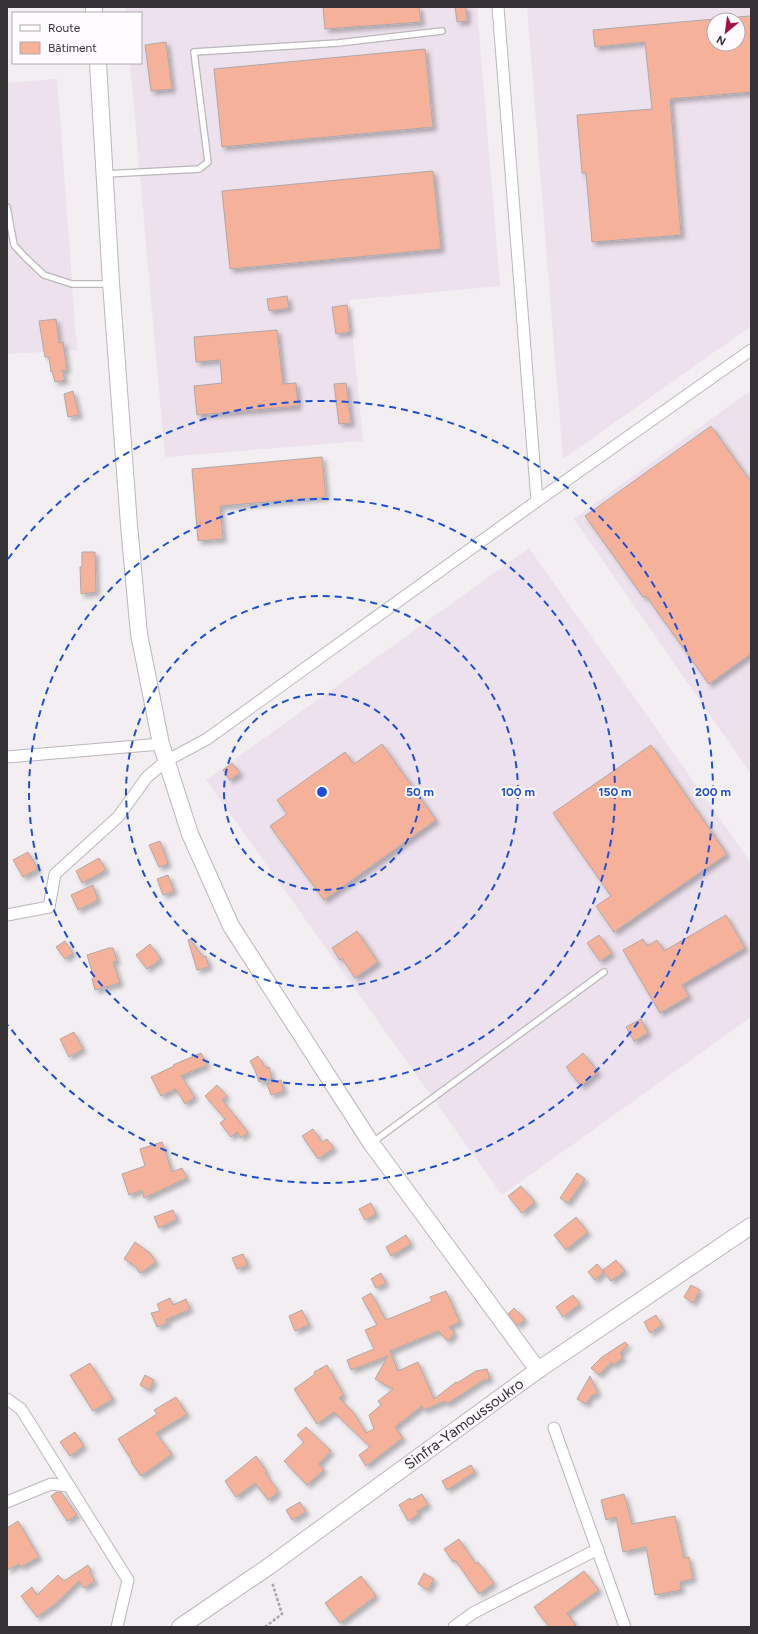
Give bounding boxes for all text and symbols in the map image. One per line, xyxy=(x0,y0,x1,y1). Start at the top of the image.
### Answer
legend xyxy=(12,12,142,64)
north arrow xyxy=(706,12,746,52)
text: Route xyxy=(48,21,81,35)
text: N xyxy=(715,33,728,48)
text: Bâtiment xyxy=(48,41,97,55)
centre of rings xyxy=(315,785,329,799)
text: 50 m xyxy=(406,785,434,799)
text: 100 m xyxy=(501,785,535,799)
text: 150 m xyxy=(598,785,632,799)
text: 200 m xyxy=(695,785,731,799)
street label: Sinfra-Yamoussoukro xyxy=(401,1374,527,1473)

